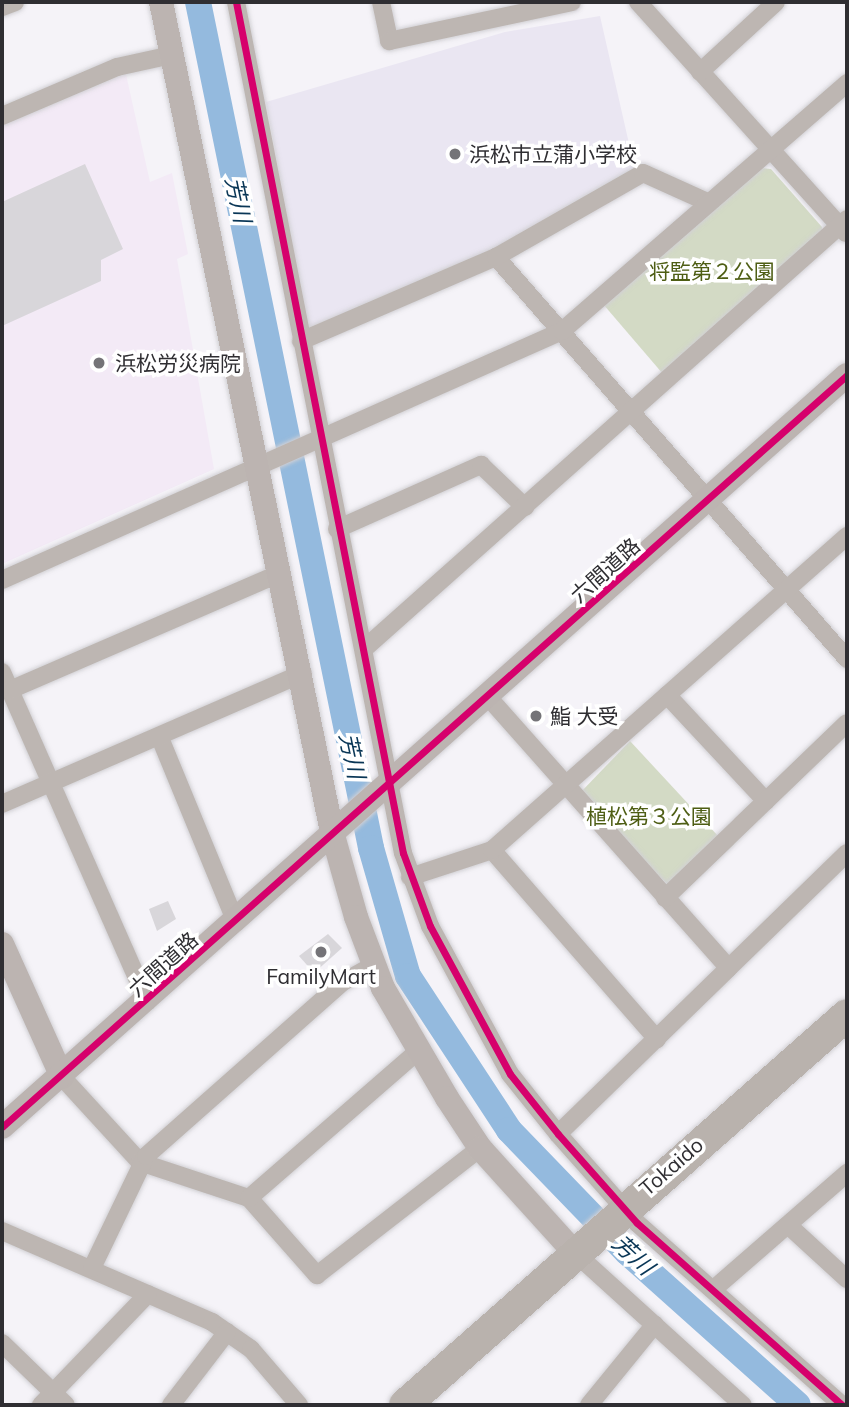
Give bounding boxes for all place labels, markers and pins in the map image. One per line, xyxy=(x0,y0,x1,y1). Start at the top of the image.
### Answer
place label: 浜松市立蒲小学校 xyxy=(469,141,637,167)
marker: 浜松市立蒲小学校 xyxy=(447,146,463,162)
place label: 浜松労災病院 xyxy=(115,350,241,376)
marker: 浜松労災病院 xyxy=(89,353,109,373)
place label: 鮨 大受 xyxy=(550,703,618,729)
marker: 鮨 大受 xyxy=(528,708,544,724)
marker: FamilyMart xyxy=(313,944,329,960)
place label: FamilyMart xyxy=(266,963,376,989)

